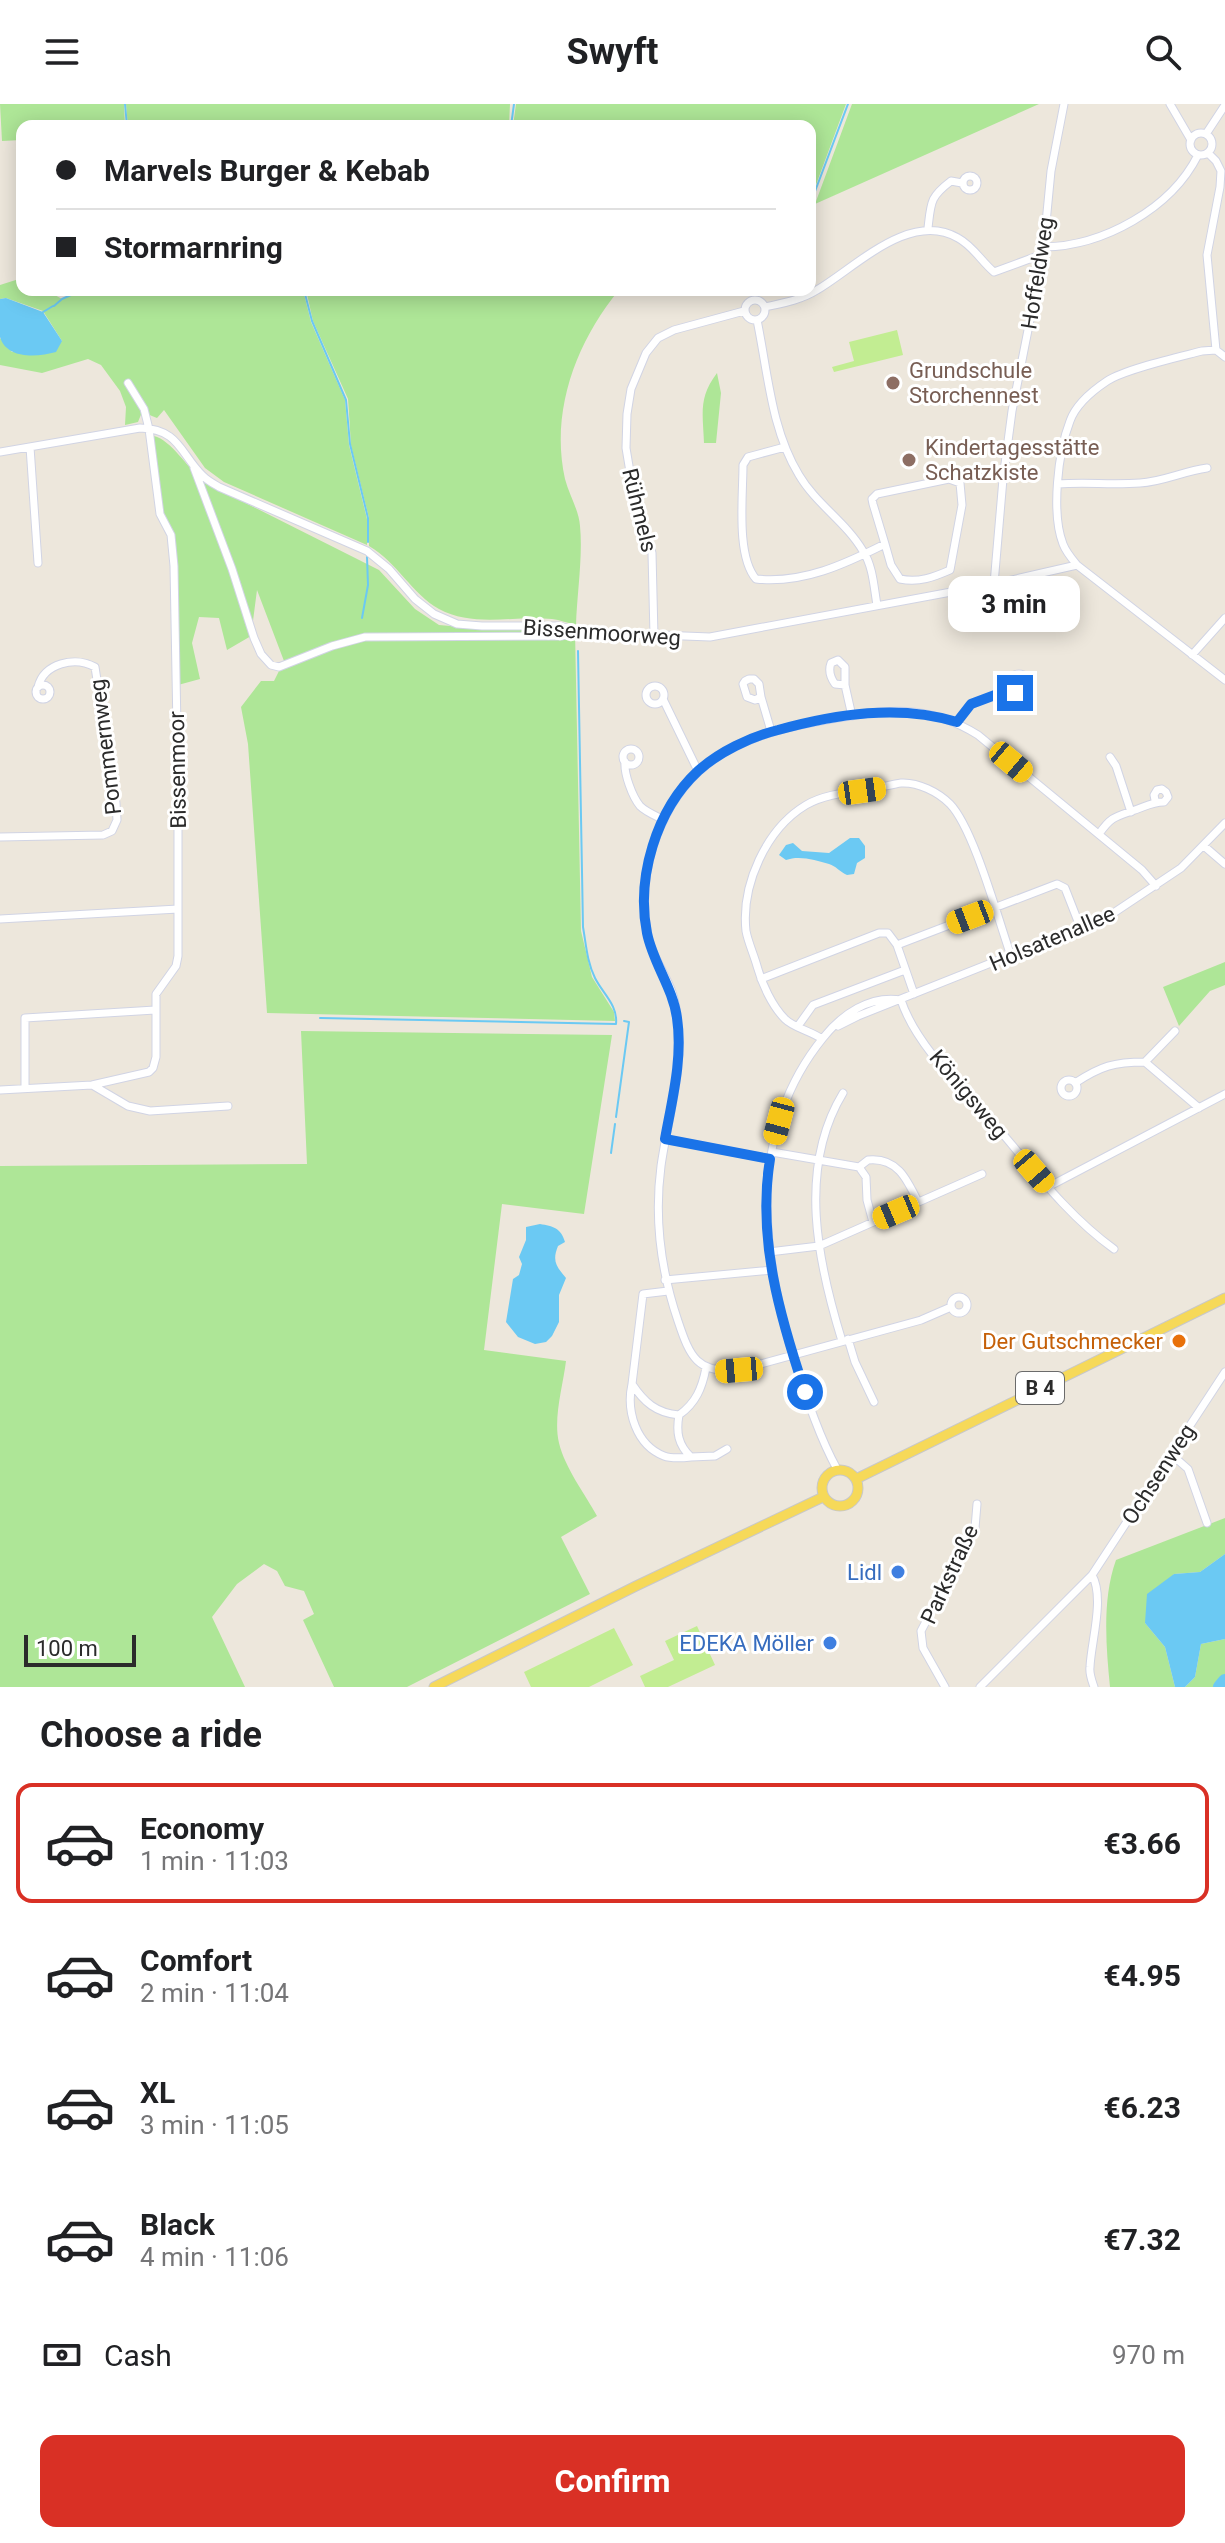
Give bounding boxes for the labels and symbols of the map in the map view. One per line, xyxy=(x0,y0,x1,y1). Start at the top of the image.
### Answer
street label: Hoffeldweg xyxy=(1016,215,1059,331)
place label: Grundschule Storchennest xyxy=(909,358,1039,408)
marker: Grundschule Storchennest xyxy=(884,374,902,392)
place label: Kindertagesstätte Schatzkiste xyxy=(925,435,1100,485)
marker: Kindertagesstätte Schatzkiste xyxy=(900,451,918,469)
street label: Rühmels xyxy=(617,466,662,555)
callout: 3 min xyxy=(949,577,1081,633)
street label: Bissenmoorweg xyxy=(522,615,682,650)
route end xyxy=(997,675,1033,711)
street label: Pommernweg xyxy=(85,678,126,816)
street label: Bissenmoor xyxy=(164,711,191,829)
car xyxy=(985,737,1037,787)
car xyxy=(837,776,887,806)
car xyxy=(943,897,997,937)
street label: Holsatenallee xyxy=(986,901,1119,976)
street label: Königsweg xyxy=(924,1045,1013,1144)
car xyxy=(761,1095,797,1147)
car xyxy=(1009,1145,1059,1197)
car xyxy=(869,1192,923,1232)
place label: Der Gutschmecker xyxy=(982,1329,1164,1354)
marker: Der Gutschmecker xyxy=(1170,1332,1188,1350)
car xyxy=(714,1356,764,1384)
road number: B 4 xyxy=(1016,1372,1064,1404)
route start xyxy=(787,1374,823,1410)
street label: Ochsenweg xyxy=(1117,1419,1200,1529)
street label: Parkstraße xyxy=(916,1521,983,1628)
place label: Lidl xyxy=(847,1560,882,1585)
marker: Lidl xyxy=(889,1563,907,1581)
scale bar xyxy=(24,1631,136,1667)
place label: EDEKA Möller xyxy=(679,1631,815,1656)
marker: EDEKA Möller xyxy=(821,1634,839,1652)

